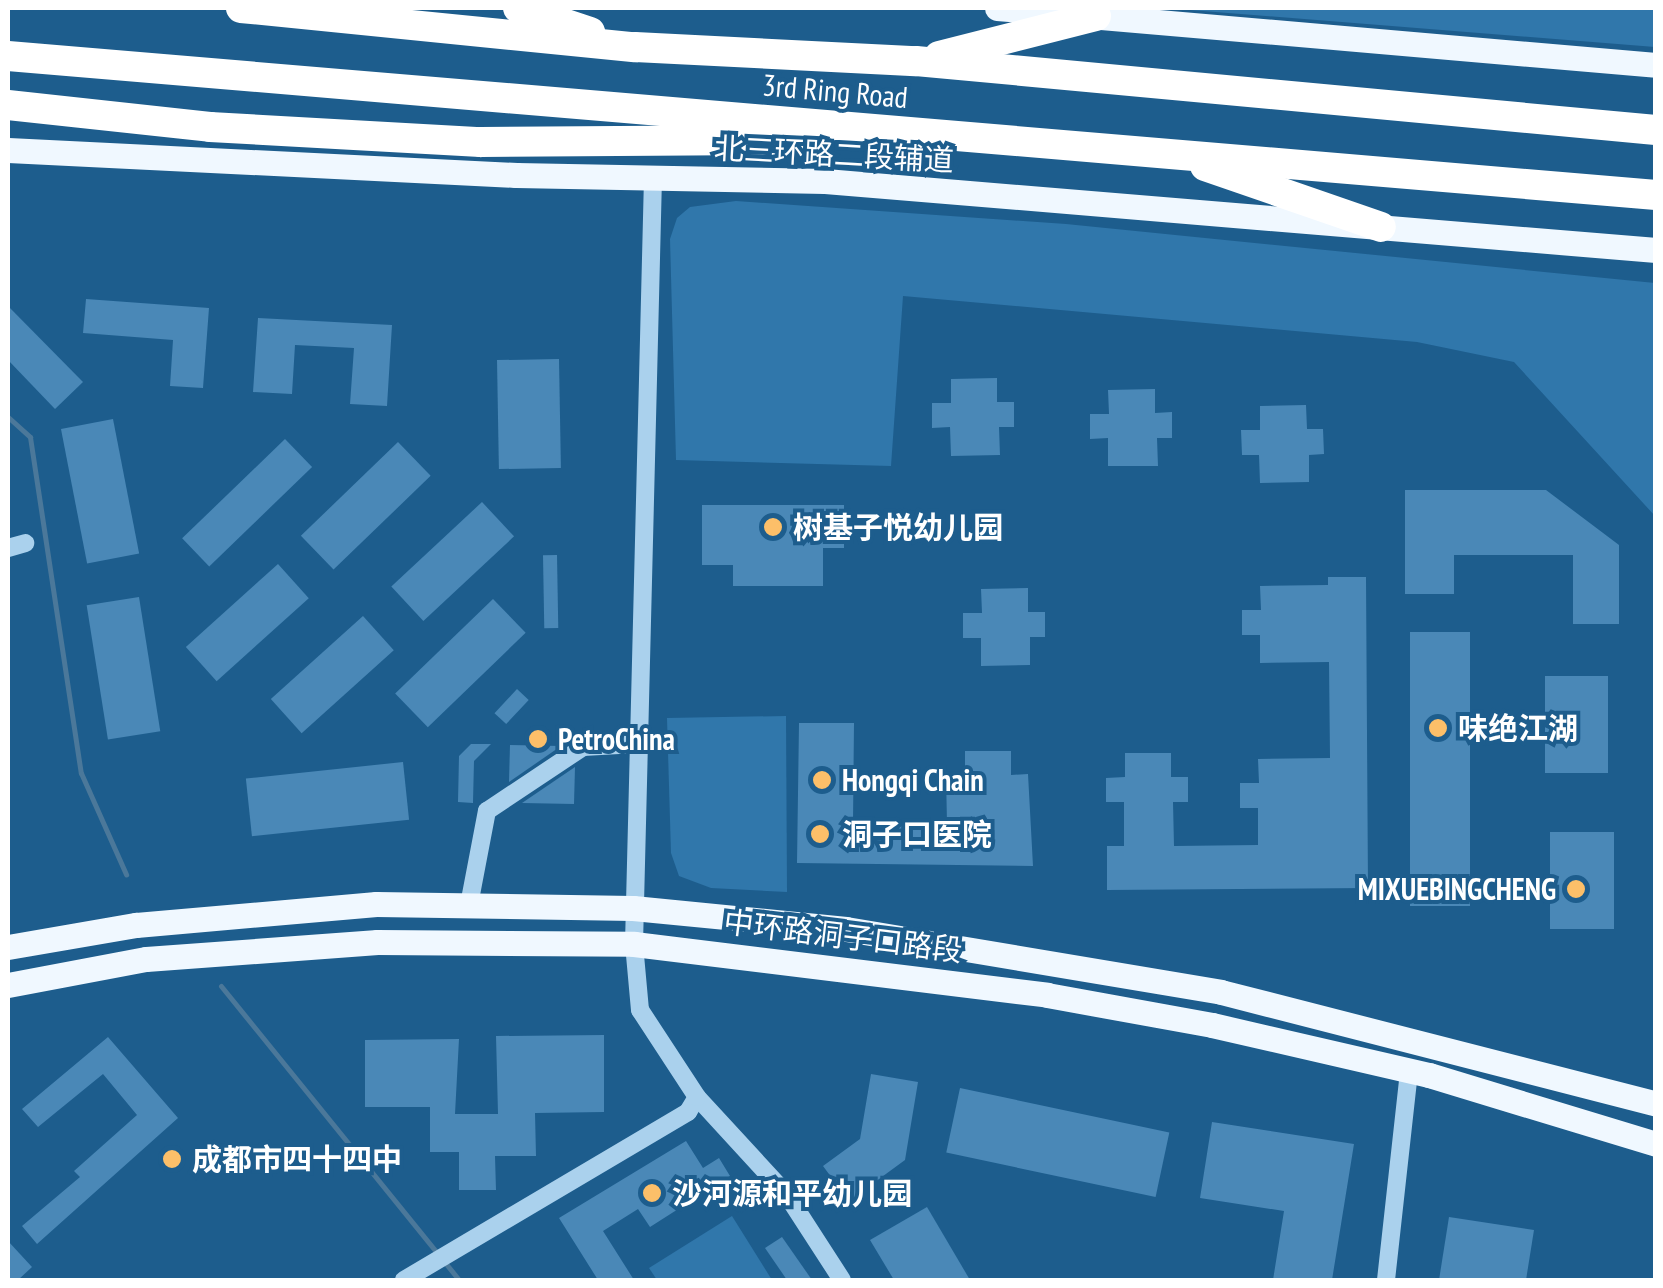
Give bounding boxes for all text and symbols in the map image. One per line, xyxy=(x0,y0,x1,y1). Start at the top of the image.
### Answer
street label: 3rd Ring Road xyxy=(761,67,909,115)
street label: 北三环路二段辅道 xyxy=(713,130,955,178)
place label: 树基子悦幼儿园 xyxy=(793,509,1003,545)
marker: 树基子悦幼儿园 xyxy=(762,516,784,538)
place label: 味绝江湖 xyxy=(1458,710,1578,746)
marker: 味绝江湖 xyxy=(1427,717,1449,739)
place label: PetroChina xyxy=(558,721,675,757)
marker: PetroChina xyxy=(527,728,549,750)
place label: Hongqi Chain xyxy=(842,762,984,798)
marker: Hongqi Chain xyxy=(811,769,833,791)
place label: 洞子口医院 xyxy=(842,816,992,852)
marker: 洞子口医院 xyxy=(807,821,833,847)
place label: MIXUEBINGCHENG xyxy=(1358,871,1556,907)
marker: MIXUEBINGCHENG xyxy=(1565,878,1587,900)
street label: 中环路洞子口路段 xyxy=(722,904,964,968)
place label: 成都市四十四中 xyxy=(192,1141,402,1177)
marker: 成都市四十四中 xyxy=(161,1148,183,1170)
place label: 沙河源和平幼儿园 xyxy=(672,1175,912,1211)
marker: 沙河源和平幼儿园 xyxy=(641,1182,663,1204)

